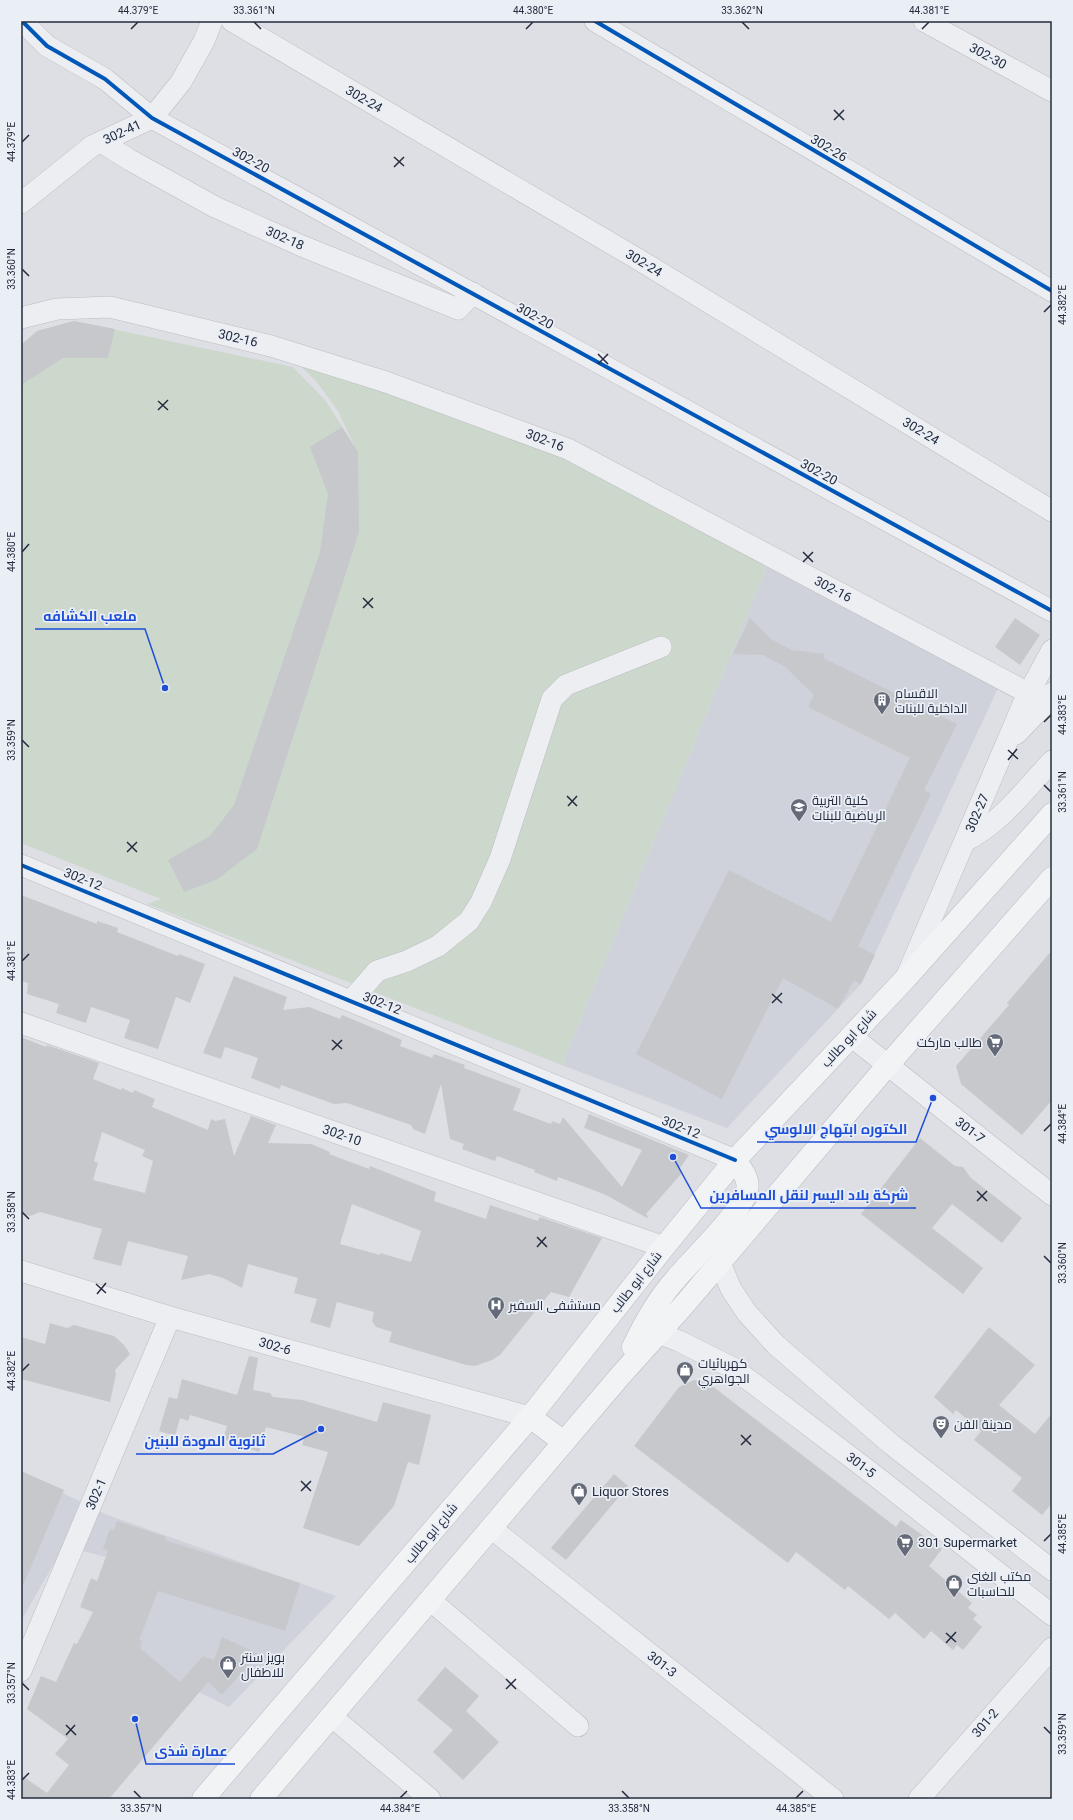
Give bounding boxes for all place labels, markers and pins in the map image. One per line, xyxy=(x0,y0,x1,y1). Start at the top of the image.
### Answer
callout: ملعب الكشافه xyxy=(35,603,145,629)
place label: الاقسام الداخلية للبنات xyxy=(895,686,968,716)
building icon: الاقسام الداخلية للبنات xyxy=(872,690,892,715)
place label: كلية التربية الرياضية للبنات xyxy=(812,793,886,823)
school or university icon: كلية التربية الرياضية للبنات xyxy=(789,797,809,822)
supermarket icon: طالب ماركت xyxy=(985,1032,1005,1057)
place label: طالب ماركت xyxy=(917,1035,982,1050)
callout: الكتوره ابتهاج الالوسي xyxy=(757,1116,916,1142)
callout: شركة بلاد اليسر لنقل المسافرين xyxy=(701,1182,916,1208)
hospital icon: مستشفى السفير xyxy=(486,1295,506,1320)
place label: مستشفى السفير xyxy=(508,1298,601,1313)
place label: كهربائيات الجواهري xyxy=(698,1356,750,1389)
shop icon: كهربائيات الجواهري xyxy=(675,1360,695,1385)
theatre icon: مدينة الفن xyxy=(931,1414,951,1439)
place label: مدينة الفن xyxy=(954,1417,1012,1432)
callout: ثانوية المودة للبنين xyxy=(136,1428,273,1454)
shop icon: Liquor Stores xyxy=(569,1481,589,1506)
place label: Liquor Stores xyxy=(592,1484,669,1499)
supermarket icon: 301 Supermarket xyxy=(895,1532,915,1557)
place label: 301 Supermarket xyxy=(918,1535,1017,1550)
place label: مكتب الغنى للحاسبات xyxy=(967,1569,1031,1599)
shop icon: مكتب الغنى للحاسبات xyxy=(944,1573,964,1598)
place label: بويز سنتر للاطفال xyxy=(240,1650,285,1681)
shop icon: بويز سنتر للاطفال xyxy=(218,1654,238,1679)
callout: عمارة شذى xyxy=(146,1738,235,1764)

